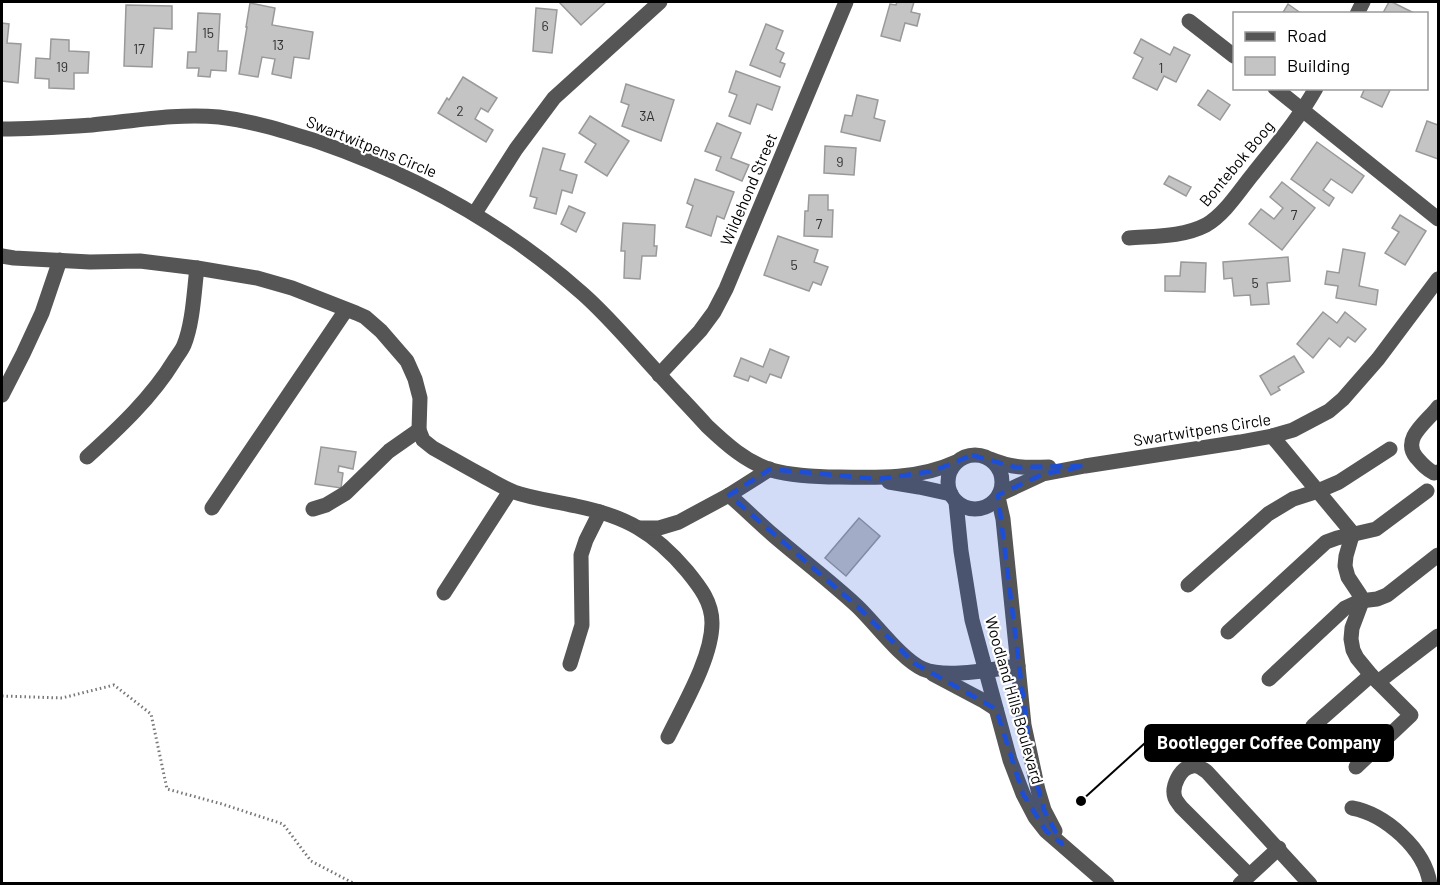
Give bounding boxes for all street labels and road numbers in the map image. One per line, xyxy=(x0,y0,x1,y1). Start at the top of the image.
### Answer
street label: Swartwitpens Circle xyxy=(304,111,440,181)
street label: Bontebok Boog xyxy=(1195,116,1277,210)
street label: Wildehond Street xyxy=(716,130,780,248)
street label: Swartwitpens Circle xyxy=(1132,409,1272,449)
street label: Woodland Hills Boulevard xyxy=(982,614,1048,786)

